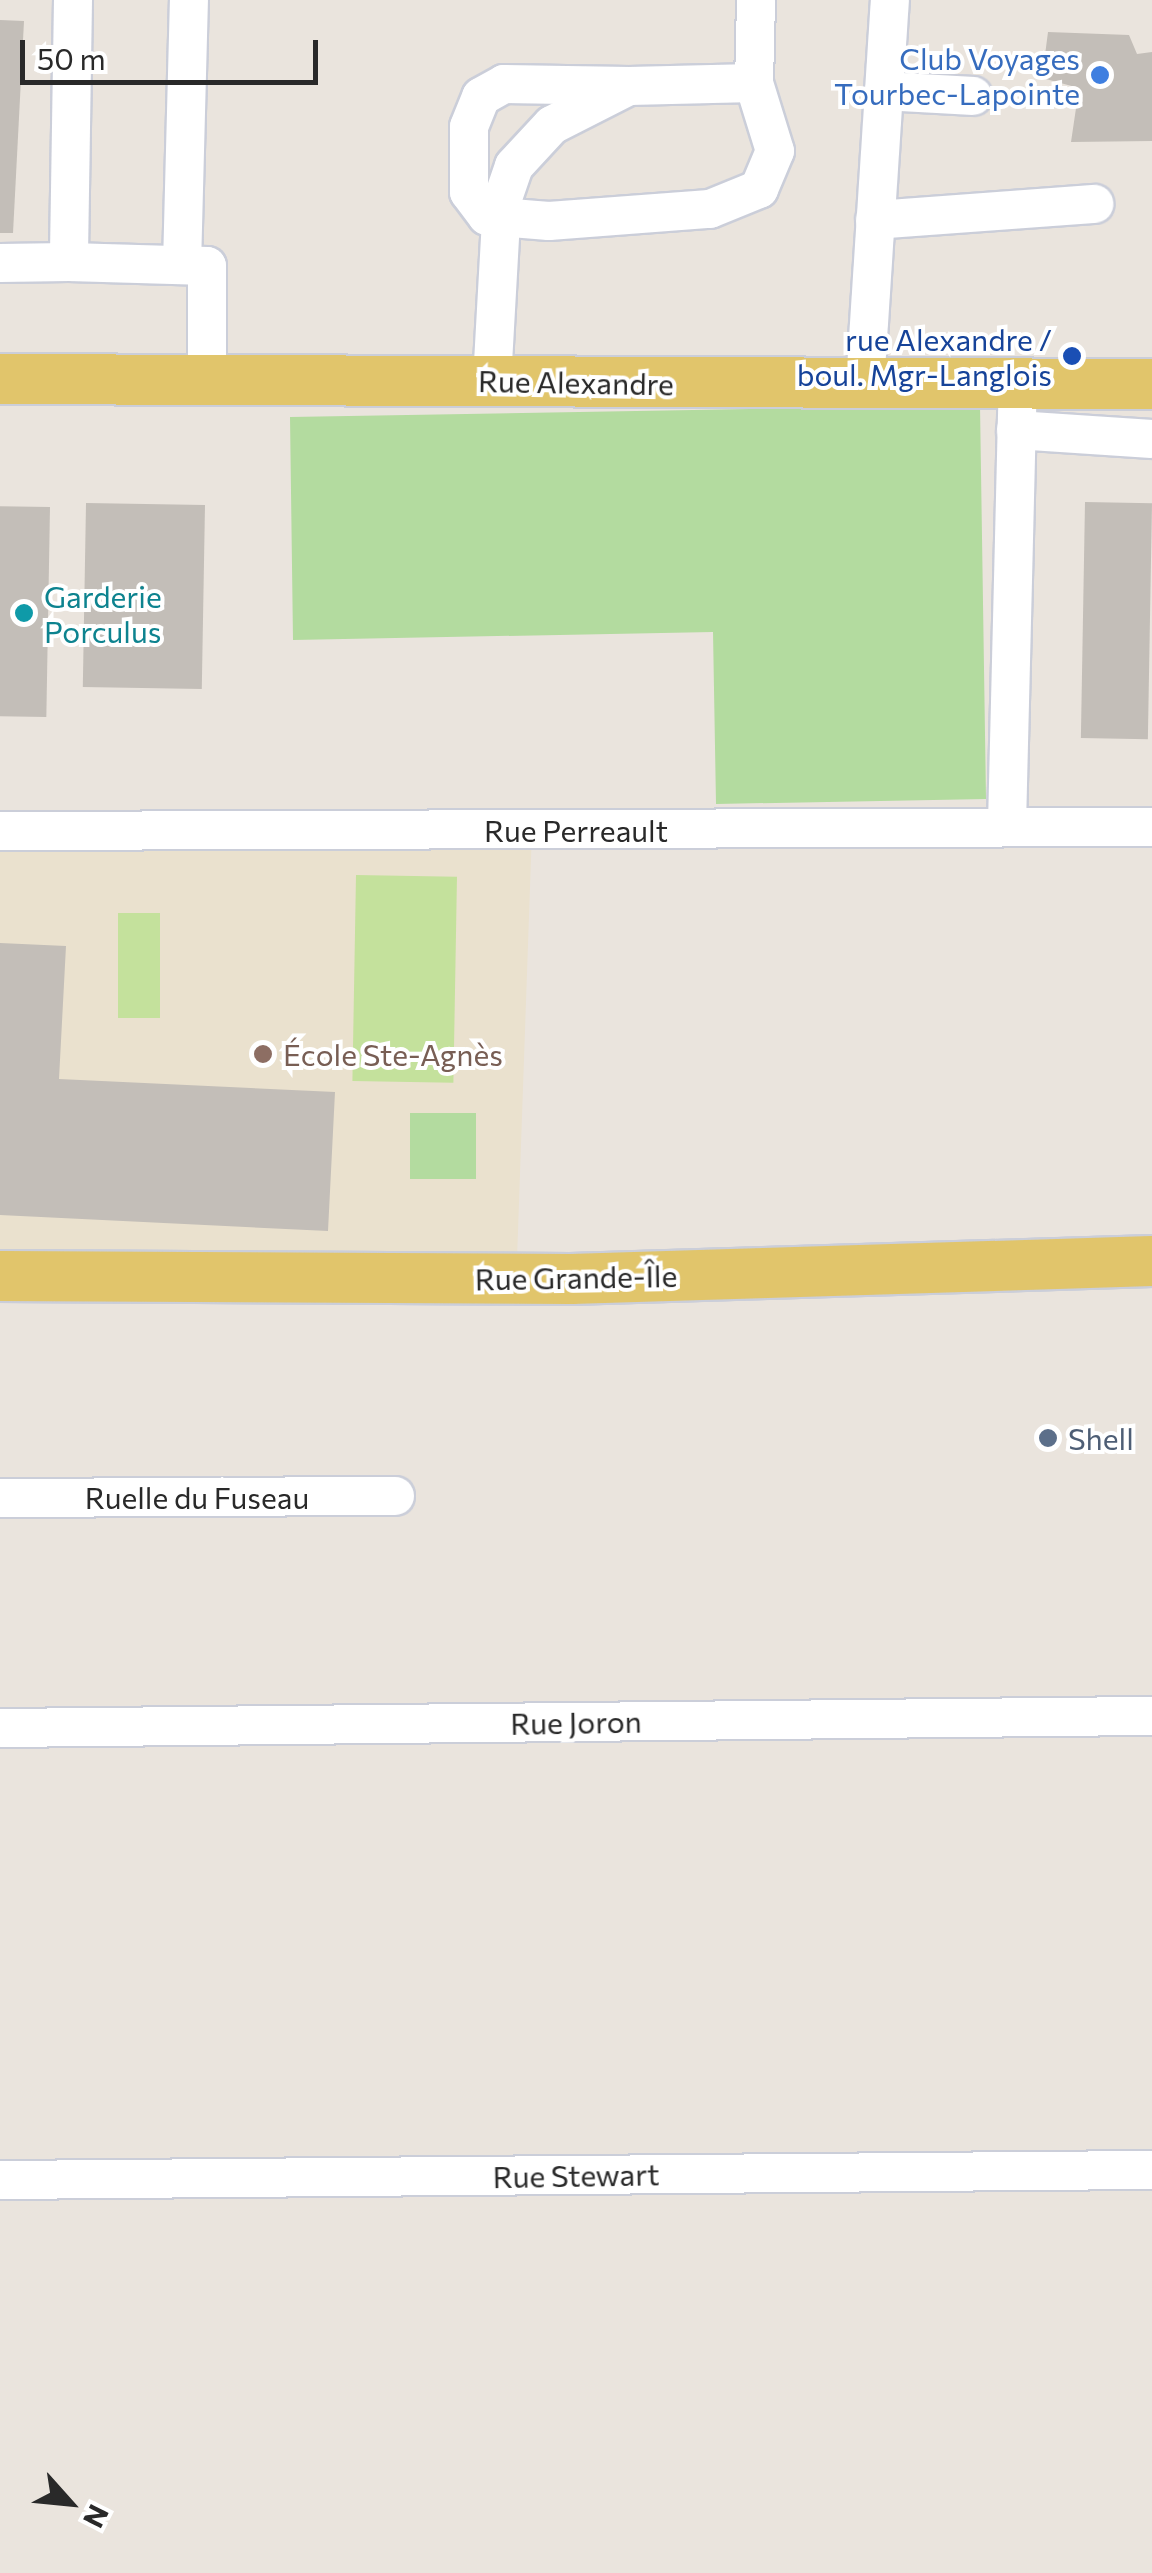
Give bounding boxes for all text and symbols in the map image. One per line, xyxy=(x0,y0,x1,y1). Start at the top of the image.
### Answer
scale bar xyxy=(25,20,322,82)
text: 50 m xyxy=(37,39,106,76)
place label: Club Voyages Tourbec-Lapointe xyxy=(834,40,1080,110)
marker: Club Voyages Tourbec-Lapointe xyxy=(1089,64,1111,86)
place label: rue Alexandre / boul. Mgr-Langlois xyxy=(797,321,1052,392)
marker: rue Alexandre / boul. Mgr-Langlois xyxy=(1061,345,1083,367)
street label: Rue Alexandre xyxy=(478,362,674,402)
place label: Garderie Porculus xyxy=(44,578,162,648)
marker: Garderie Porculus xyxy=(13,602,35,624)
street label: Rue Perreault xyxy=(484,812,668,848)
place label: École Ste-Agnès xyxy=(283,1036,503,1072)
marker: École Ste-Agnès xyxy=(252,1043,274,1065)
street label: Rue Grande-Île xyxy=(474,1257,678,1297)
place label: Shell xyxy=(1068,1420,1134,1456)
marker: Shell xyxy=(1037,1427,1059,1449)
street label: Ruelle du Fuseau xyxy=(85,1479,309,1515)
street label: Rue Joron xyxy=(510,1703,642,1741)
street label: Rue Stewart xyxy=(492,2156,660,2194)
north arrow xyxy=(20,2453,120,2553)
text: N xyxy=(77,2500,117,2534)

